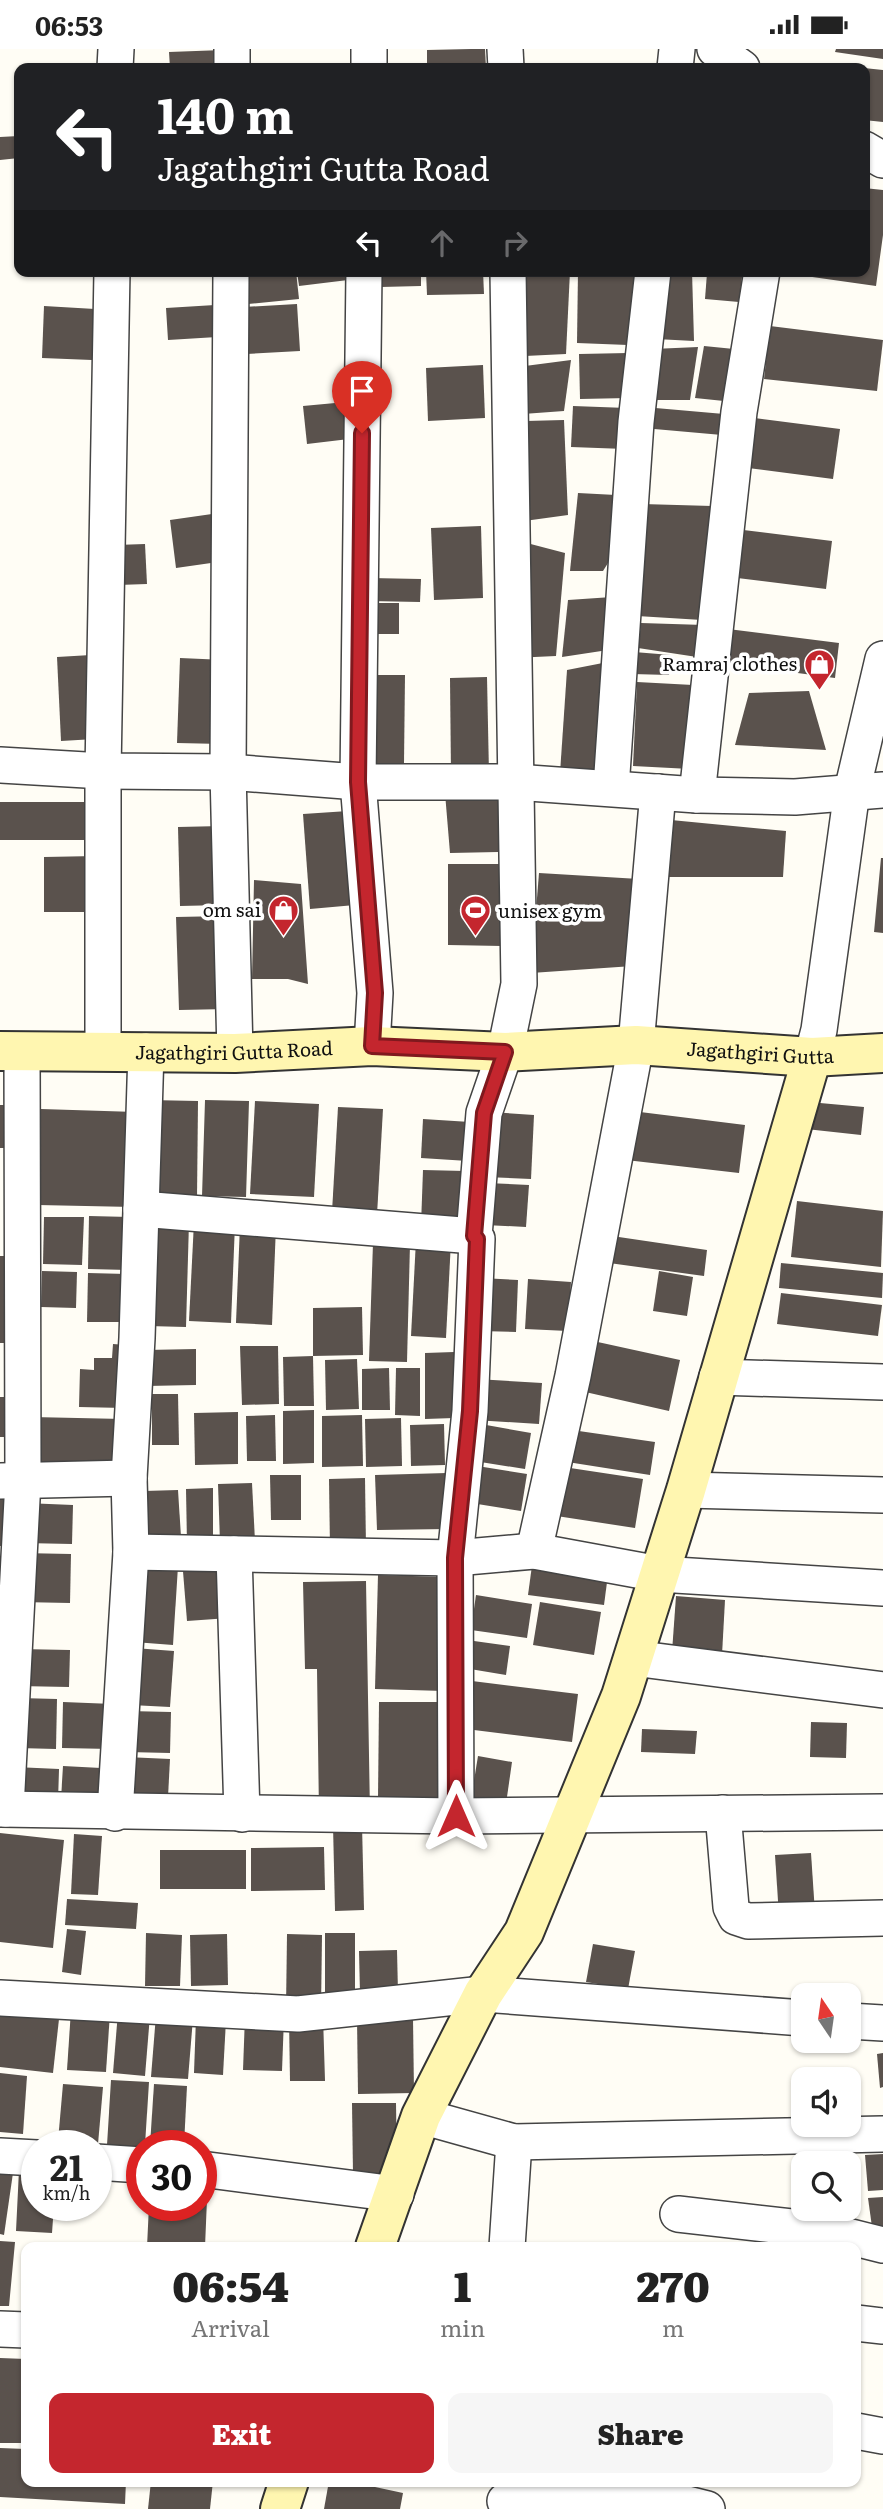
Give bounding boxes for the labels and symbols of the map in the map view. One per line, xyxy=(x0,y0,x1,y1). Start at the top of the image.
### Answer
pin xyxy=(332,361,392,433)
shop icon: Ramraj clothes xyxy=(803,647,837,691)
place label: Ramraj clothes xyxy=(662,649,797,677)
shop icon: om sai xyxy=(267,893,301,937)
sports icon: unisex gym xyxy=(458,894,492,938)
place label: om sai xyxy=(203,895,261,923)
place label: unisex gym xyxy=(498,896,602,924)
street label: Jagathgiri Gutta Road xyxy=(135,1033,334,1066)
street label: Jagathgiri Gutta xyxy=(686,1033,835,1070)
position arrow xyxy=(419,1779,493,1853)
north arrow xyxy=(791,1983,861,2053)
speed limit sign: 30 xyxy=(126,2130,217,2221)

